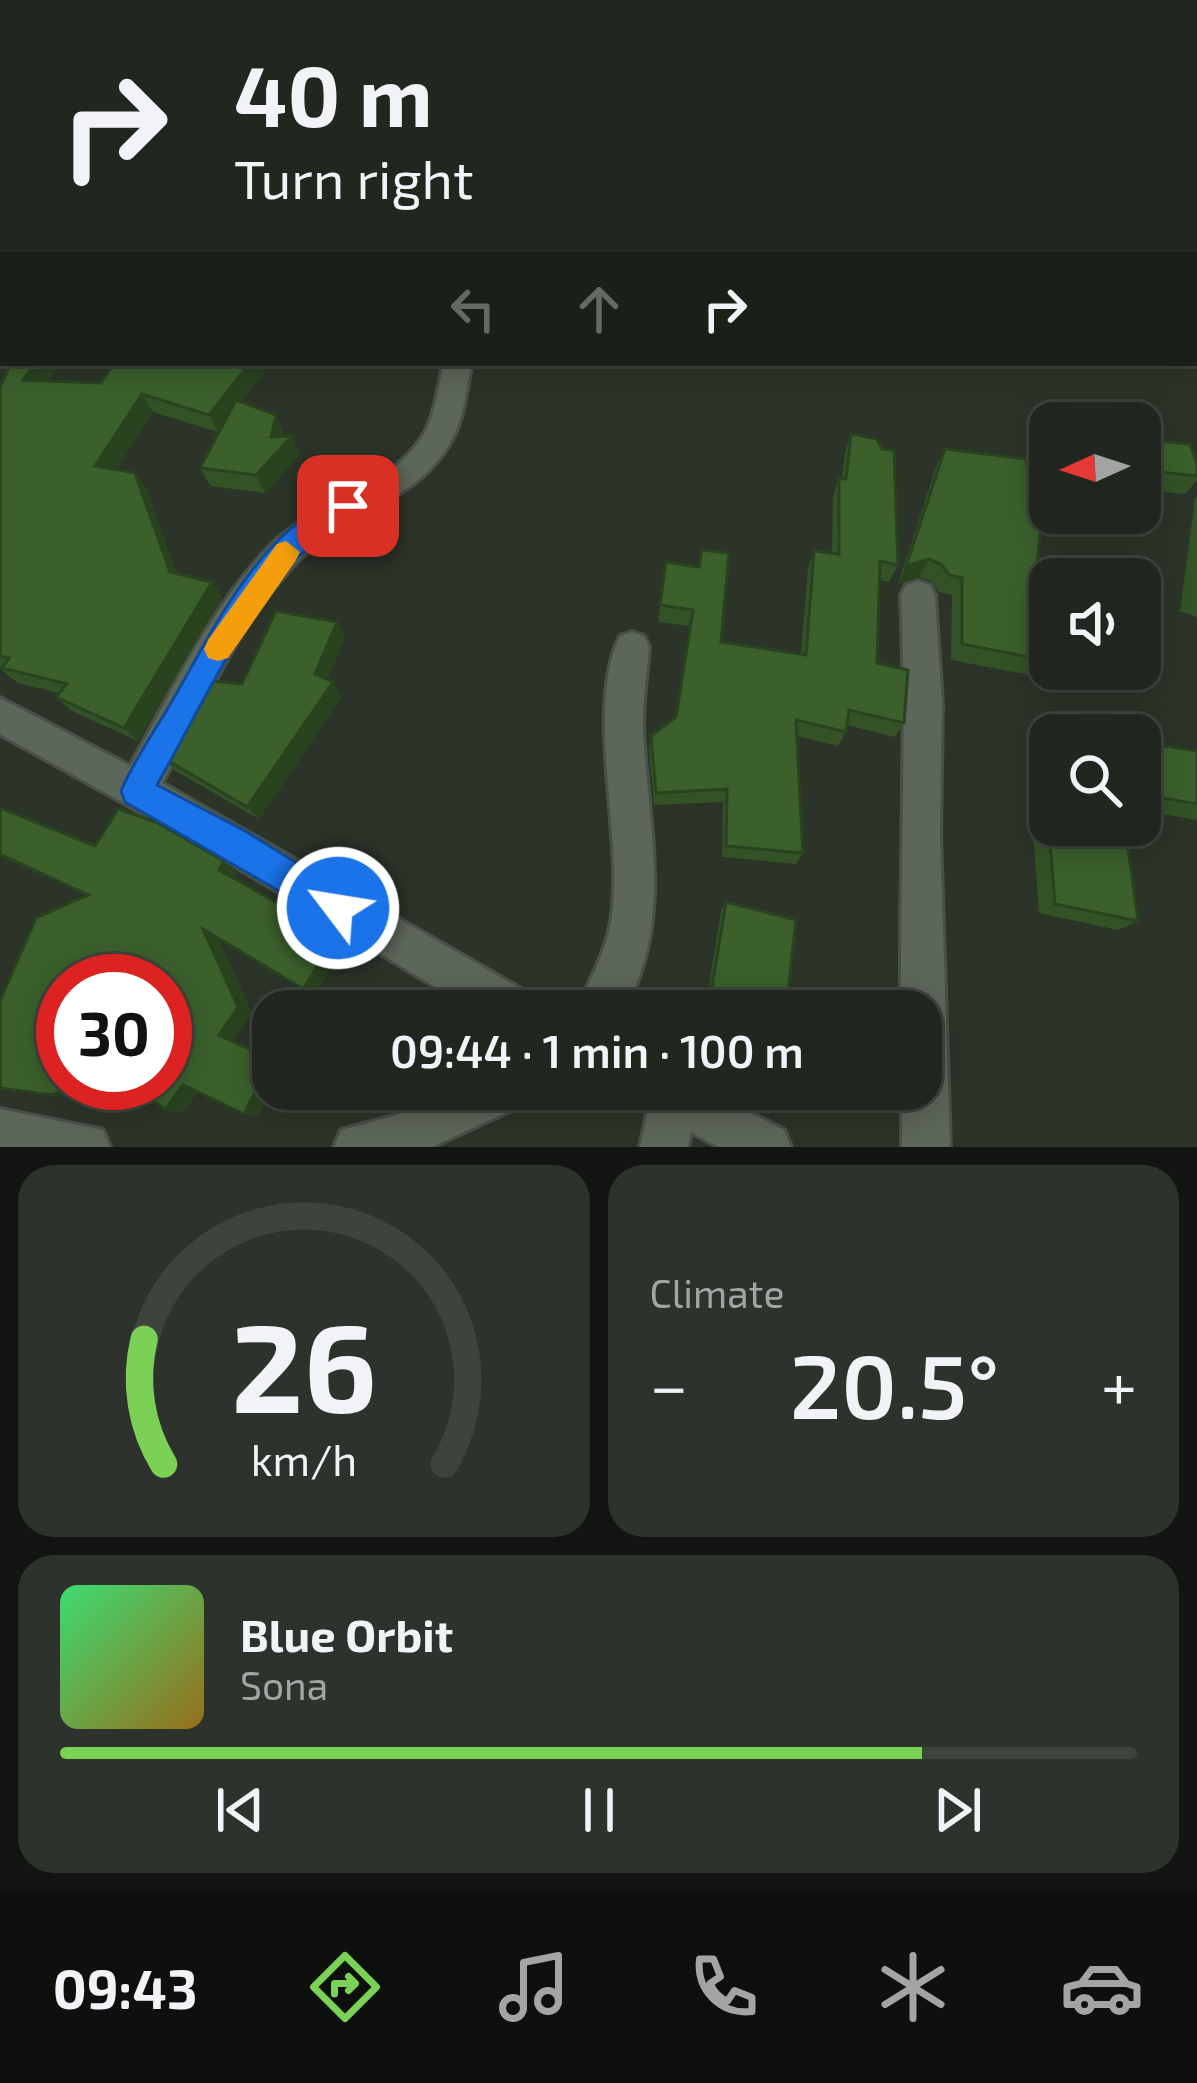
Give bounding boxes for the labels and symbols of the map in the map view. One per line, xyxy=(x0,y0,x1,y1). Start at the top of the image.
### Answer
north arrow xyxy=(1029,402,1161,534)
pin xyxy=(297,455,399,557)
position arrow xyxy=(275,845,401,971)
speed limit sign: 30 xyxy=(36,954,192,1110)

